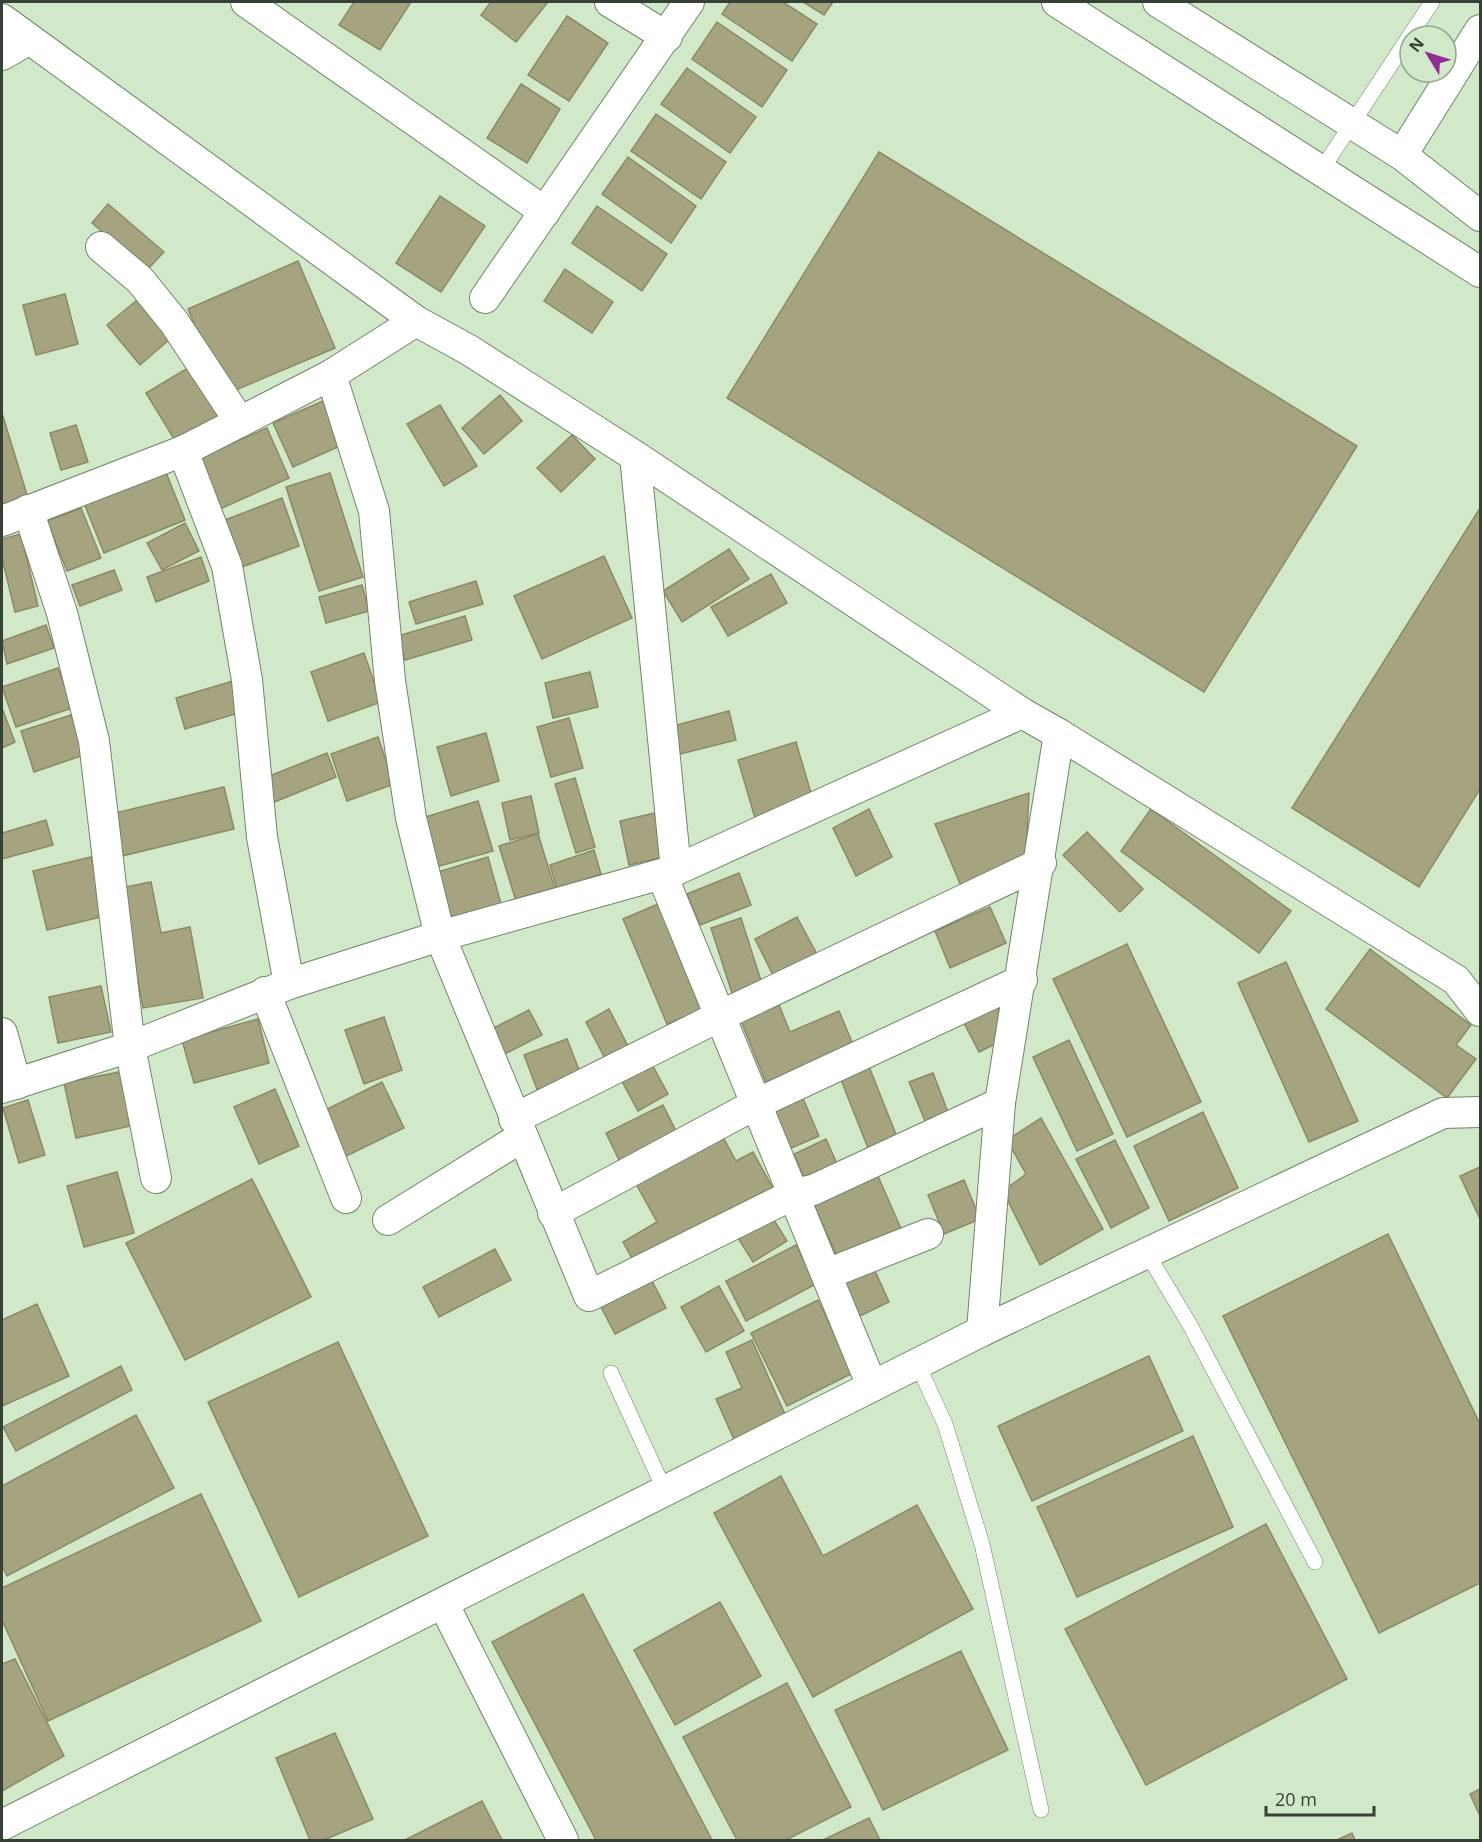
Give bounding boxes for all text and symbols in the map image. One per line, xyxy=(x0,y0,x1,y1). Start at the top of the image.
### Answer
north arrow xyxy=(1398,24,1458,84)
text: N xyxy=(1404,33,1429,57)
scale bar xyxy=(1266,1779,1374,1817)
text: 20 m xyxy=(1275,1787,1317,1811)

